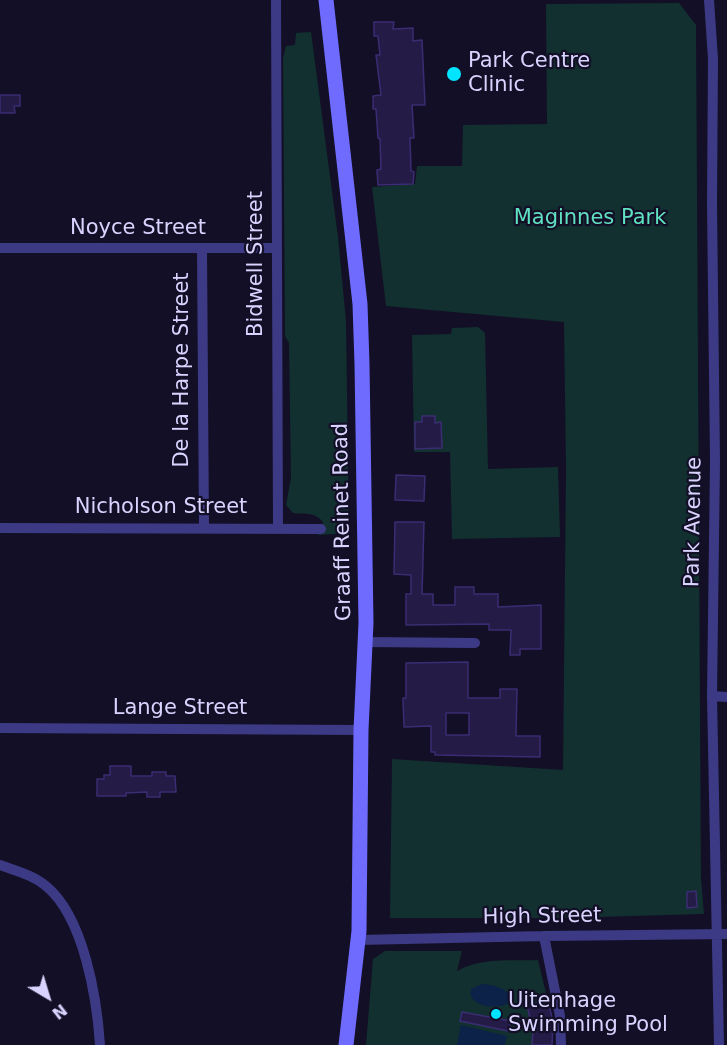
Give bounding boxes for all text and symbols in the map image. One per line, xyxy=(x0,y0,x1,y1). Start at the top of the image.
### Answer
place label: Park Centre Clinic xyxy=(468,49,590,99)
marker: Park Centre Clinic xyxy=(445,65,463,83)
street label: Bidwell Street xyxy=(244,191,270,337)
park label: Maginnes Park xyxy=(514,206,666,232)
street label: Noyce Street xyxy=(70,216,206,242)
street label: De la Harpe Street xyxy=(170,272,196,468)
street label: Graaff Reinet Road xyxy=(329,423,357,621)
street label: Park Avenue xyxy=(680,457,708,587)
street label: Nicholson Street xyxy=(75,495,247,521)
street label: Lange Street xyxy=(113,696,247,722)
street label: High Street xyxy=(482,903,602,931)
north arrow xyxy=(18,967,78,1027)
place label: Uitenhage Swimming Pool xyxy=(508,989,668,1039)
text: N xyxy=(48,1000,71,1023)
marker: Uitenhage Swimming Pool xyxy=(489,1007,503,1021)

